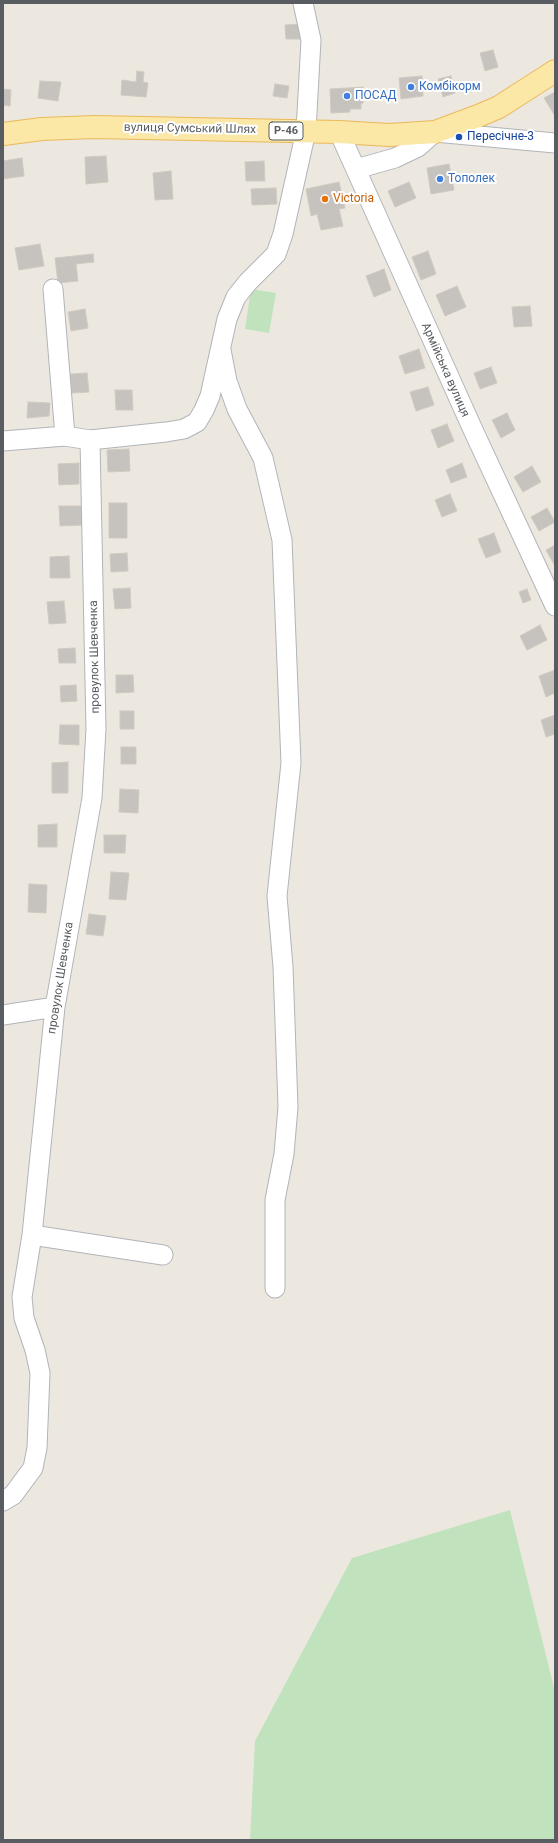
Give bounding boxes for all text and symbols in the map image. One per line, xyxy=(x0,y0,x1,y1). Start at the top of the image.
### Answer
place label: Комбікорм xyxy=(419,80,481,94)
marker: Комбікорм xyxy=(406,82,416,92)
place label: ПОСАД xyxy=(355,89,397,103)
marker: ПОСАД xyxy=(342,91,352,101)
street label: вулиця Сумський Шлях xyxy=(124,121,256,137)
road number: Р-46 xyxy=(269,122,303,140)
place label: Пересічне-3 xyxy=(467,130,534,144)
marker: Пересічне-3 xyxy=(454,132,464,142)
place label: Тополек xyxy=(448,172,495,186)
marker: Тополек xyxy=(435,174,445,184)
place label: Victoria xyxy=(333,192,374,206)
marker: Victoria xyxy=(320,194,330,204)
street label: Армійська вулиця xyxy=(418,320,472,420)
street label: провулок Шевченка xyxy=(87,600,103,714)
street label: провулок Шевченка xyxy=(45,921,77,1035)

